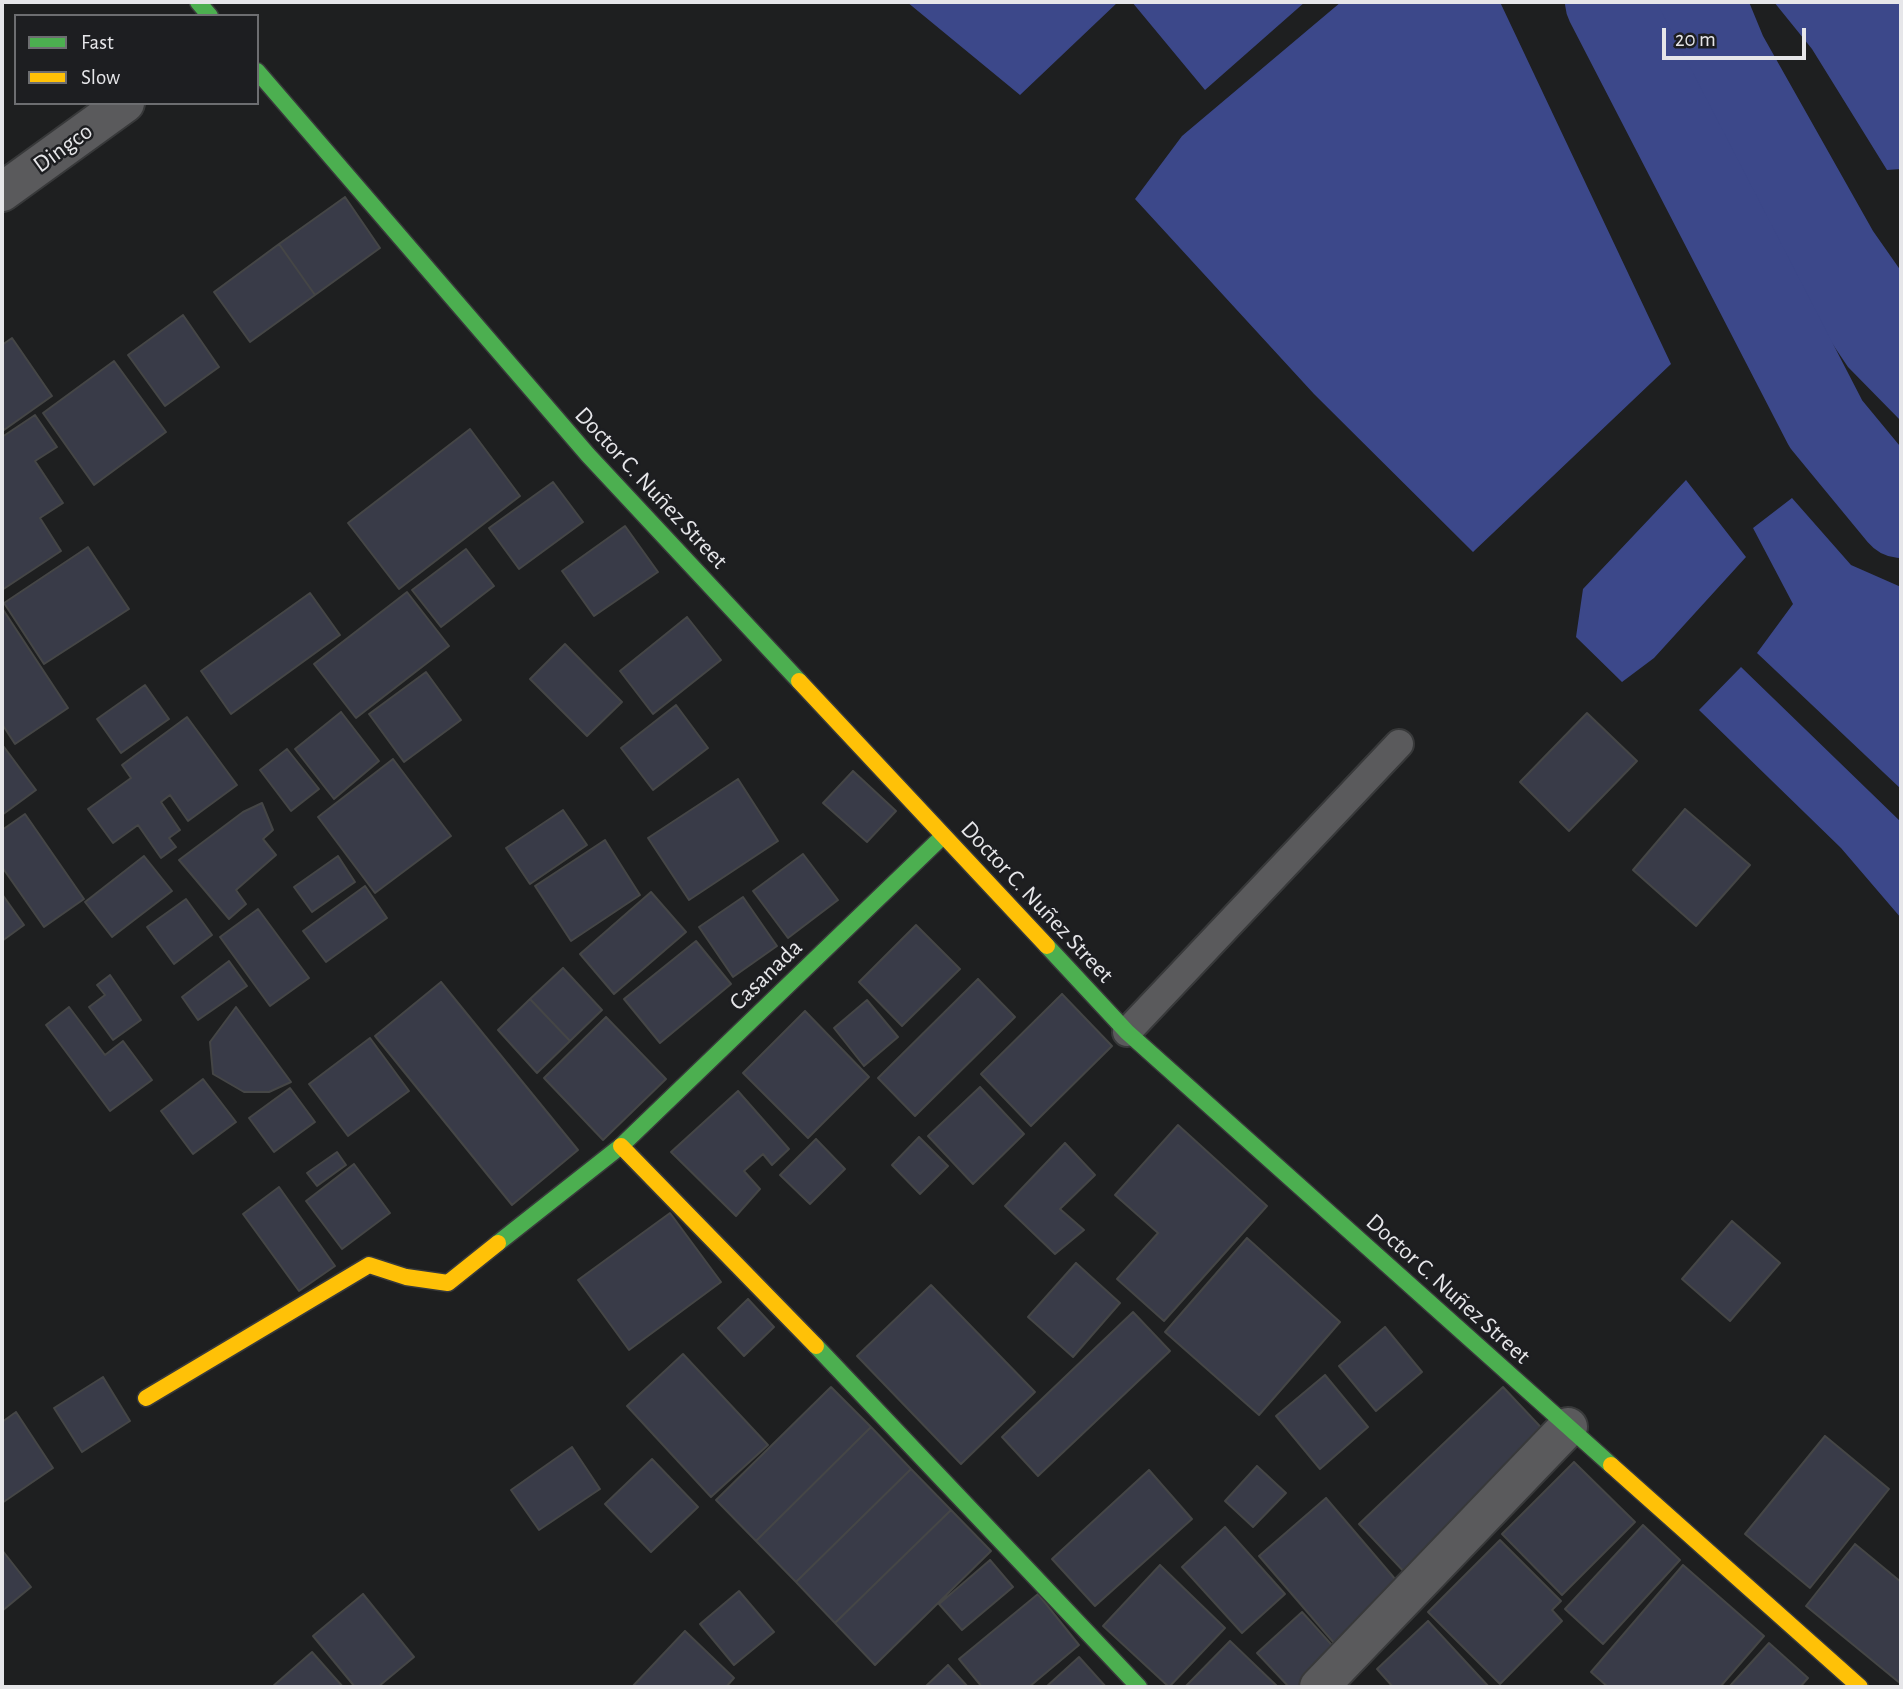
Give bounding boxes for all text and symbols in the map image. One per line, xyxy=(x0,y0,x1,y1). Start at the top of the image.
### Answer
legend xyxy=(14,14,259,105)
scale bar xyxy=(1665,14,1808,58)
text: 20 m xyxy=(1675,29,1716,50)
text: Fast xyxy=(81,32,114,53)
text: Slow xyxy=(81,67,120,88)
street label: Dingco xyxy=(28,117,98,179)
street label: Doctor C. Nuñez Street xyxy=(569,401,733,575)
street label: Doctor C. Nuñez Street xyxy=(955,815,1119,989)
street label: Casanada xyxy=(724,933,808,1017)
street label: Doctor C. Nuñez Street xyxy=(1360,1208,1536,1370)

